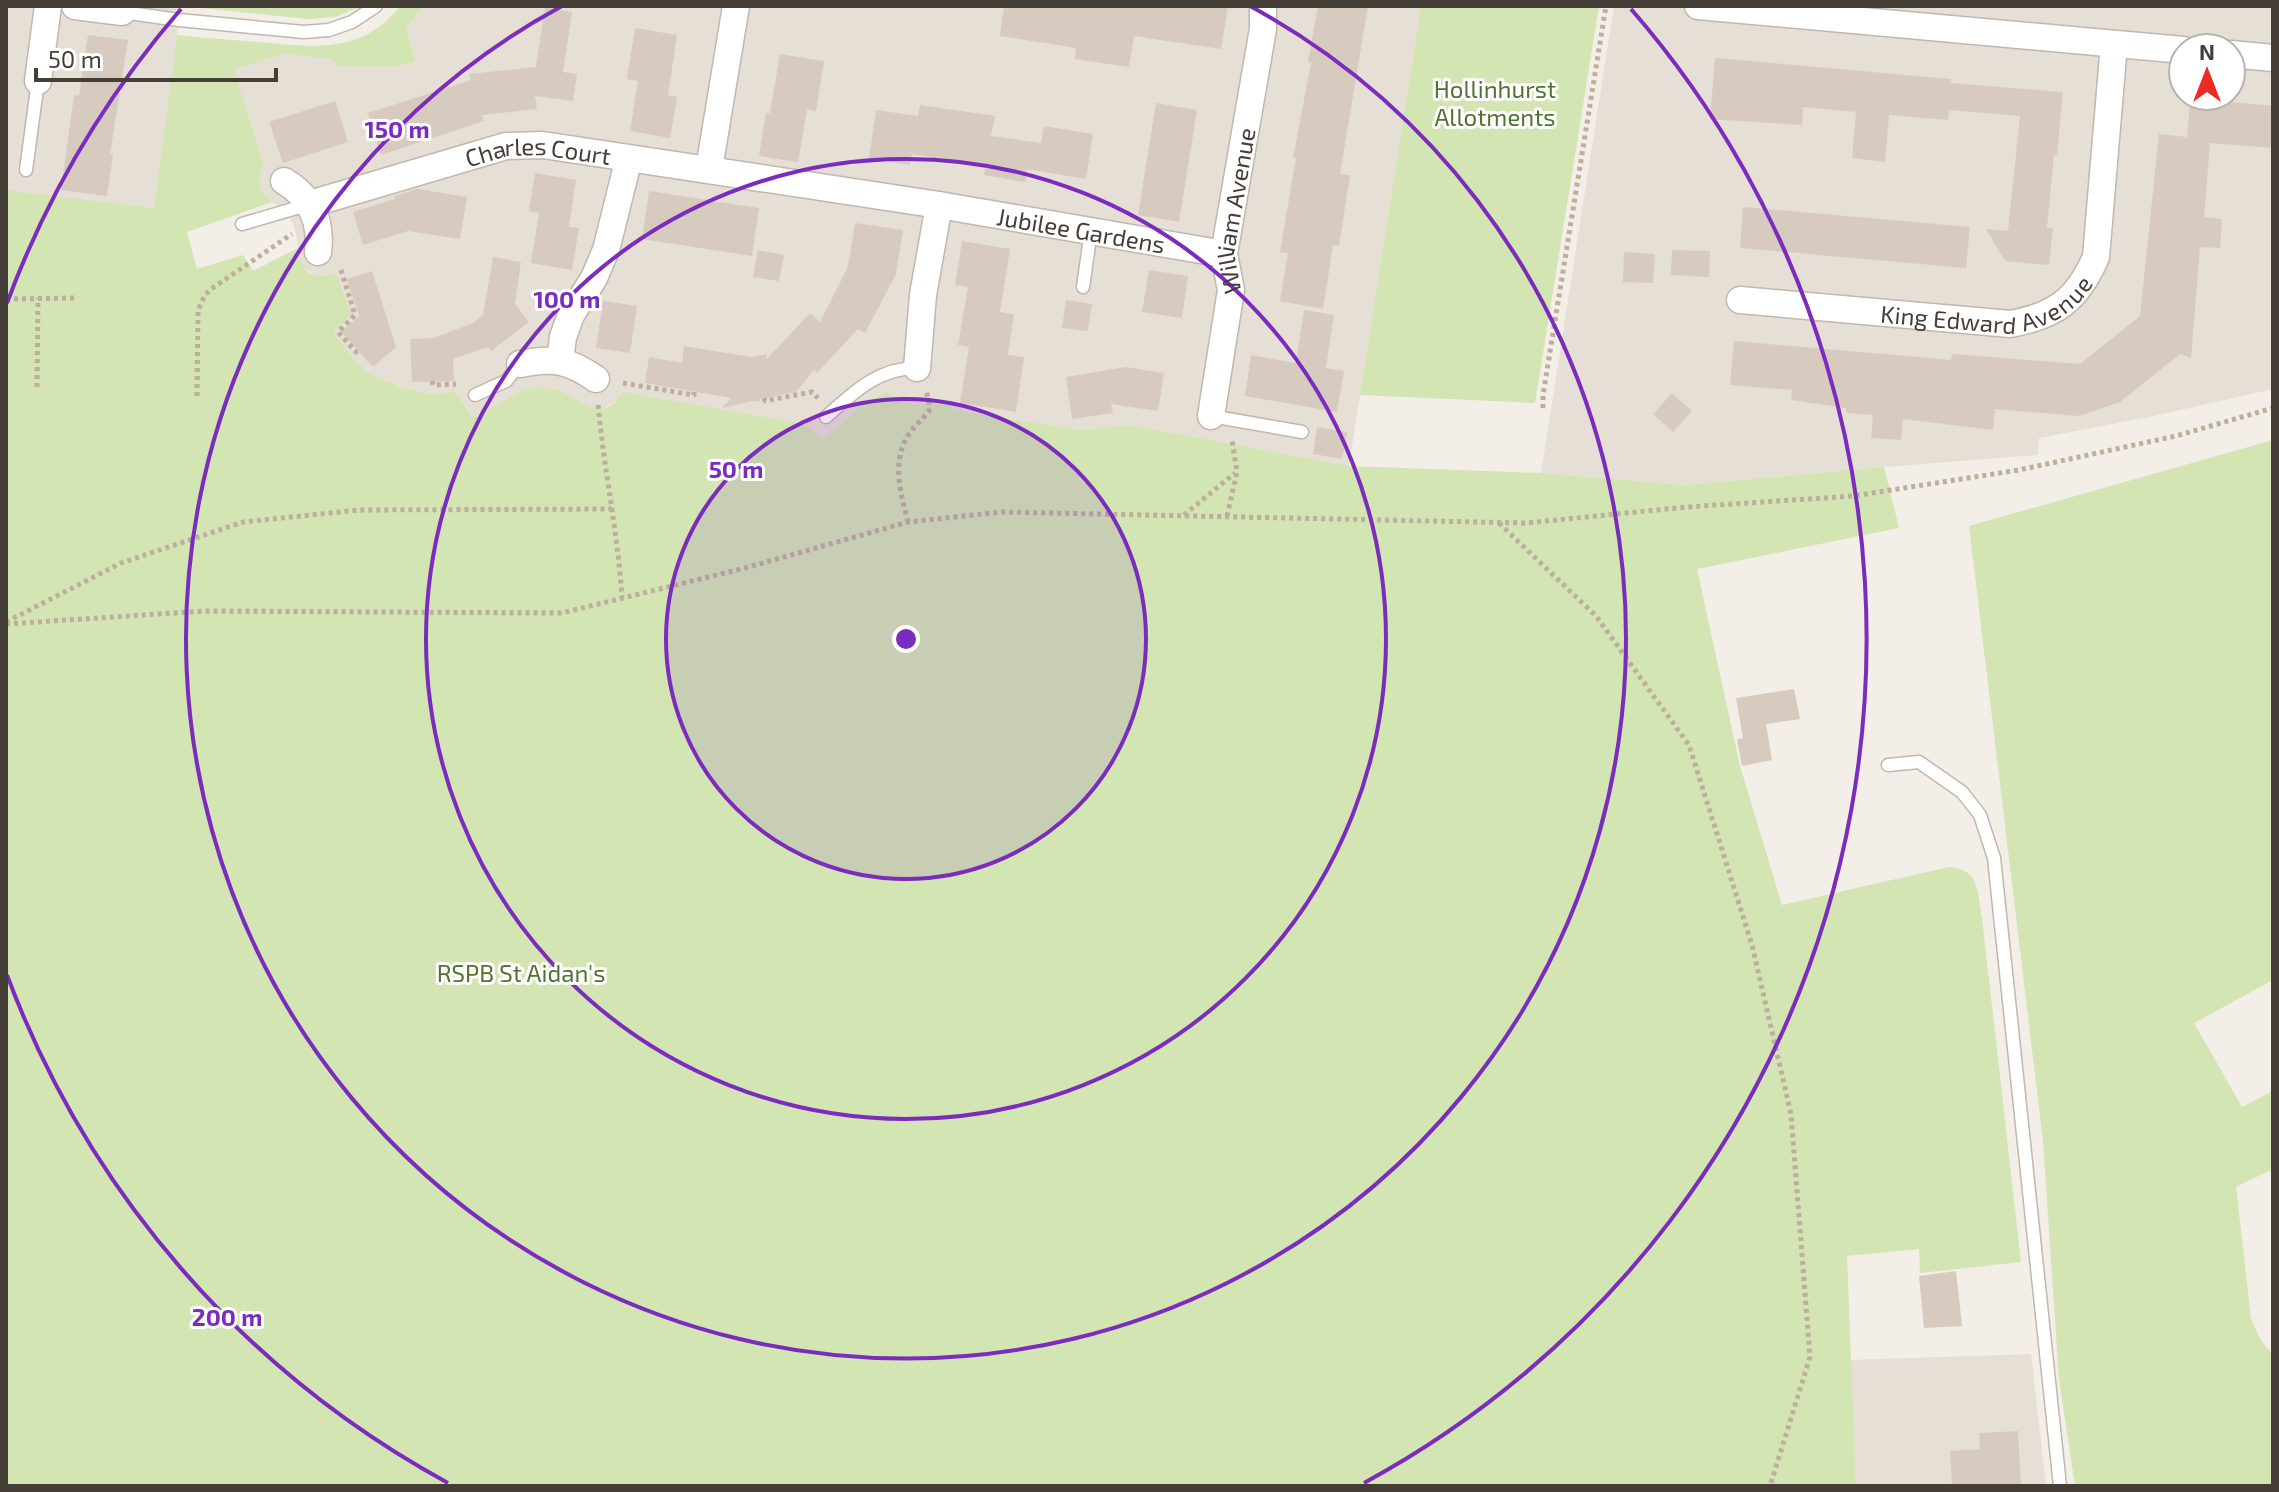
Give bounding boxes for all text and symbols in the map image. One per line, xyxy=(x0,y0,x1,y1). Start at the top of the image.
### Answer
scale bar xyxy=(36,32,276,82)
north arrow xyxy=(2167,32,2247,112)
text: N xyxy=(2199,38,2215,64)
text: 50 m xyxy=(48,44,102,73)
park label: Hollinhurst Allotments xyxy=(1434,74,1556,131)
text: 150 m xyxy=(364,114,430,143)
street label: William Avenue xyxy=(1209,125,1260,296)
street label: Charles Court xyxy=(461,130,613,172)
street label: Jubilee Gardens xyxy=(995,201,1167,258)
street label: King Edward Avenue xyxy=(1879,270,2098,339)
text: 100 m xyxy=(534,284,600,313)
text: 50 m xyxy=(709,454,763,483)
centre of rings xyxy=(892,625,920,653)
park label: RSPB St Aidan's xyxy=(437,958,605,987)
text: 200 m xyxy=(192,1302,262,1331)

